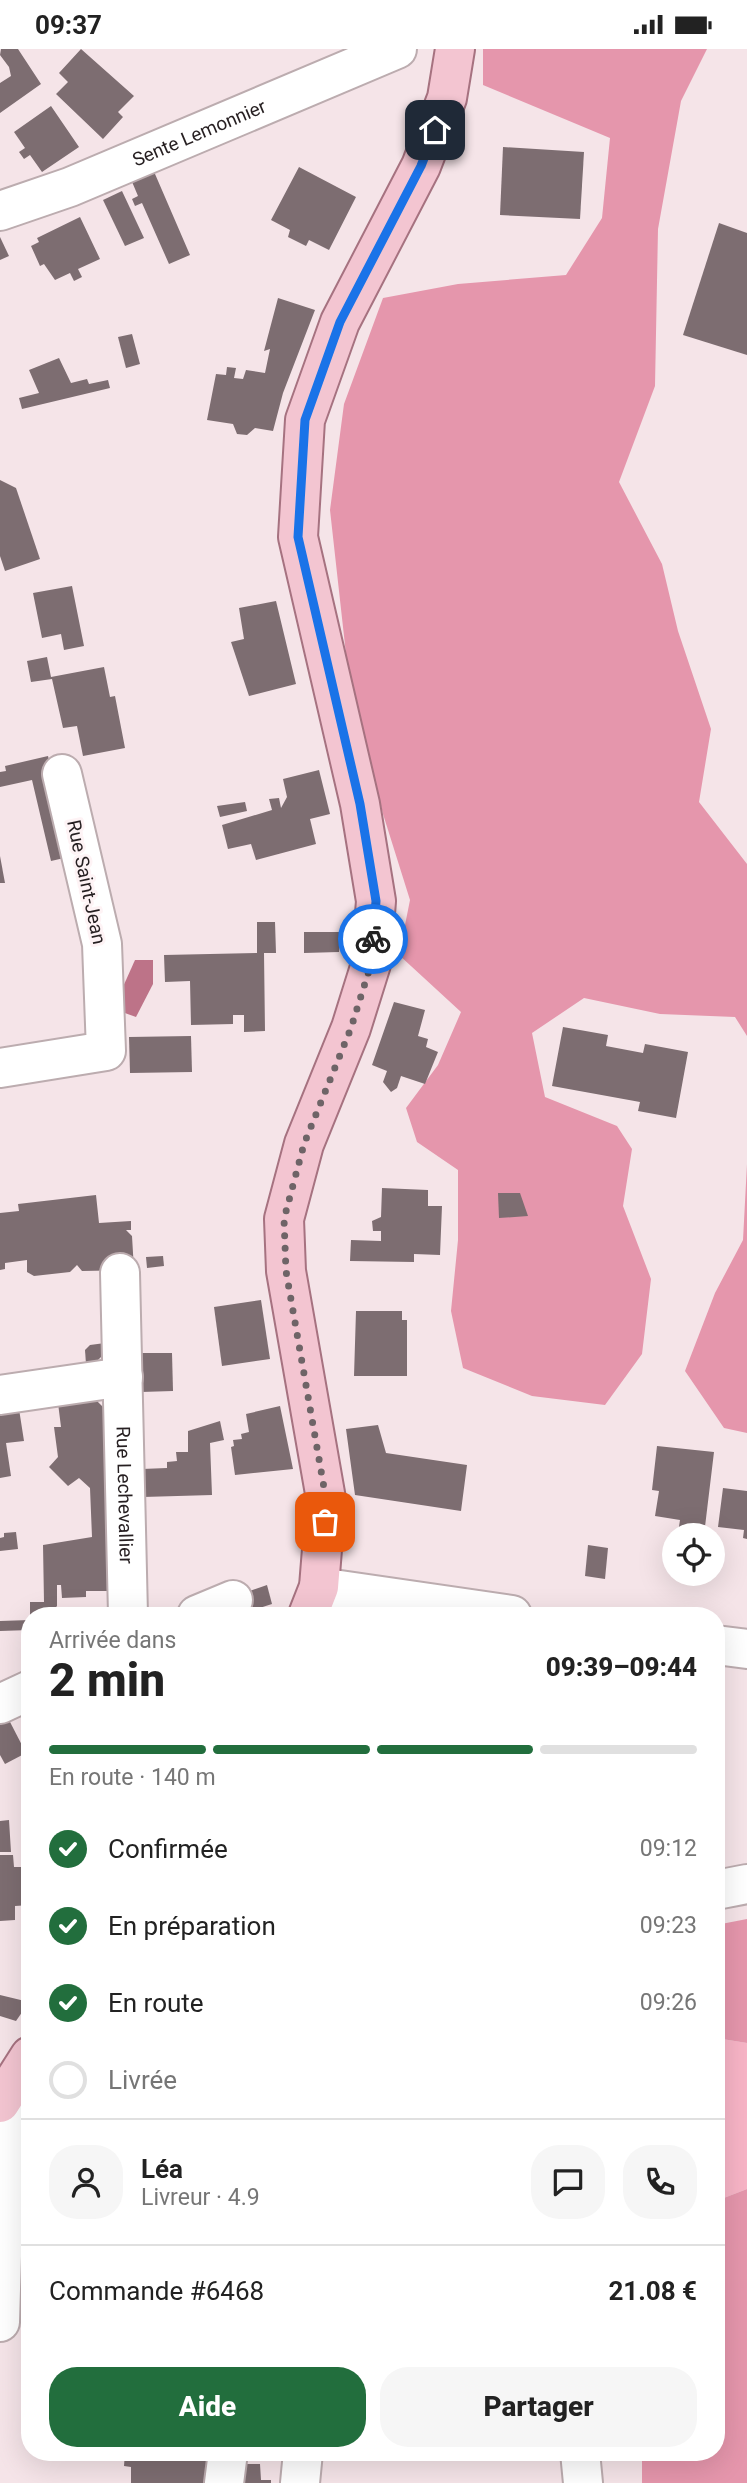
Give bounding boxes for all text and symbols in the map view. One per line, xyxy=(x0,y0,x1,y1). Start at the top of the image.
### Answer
text: 09:37 xyxy=(35,10,102,40)
street label: Sente Lemonnier xyxy=(129,94,270,171)
pin xyxy=(405,100,465,160)
icon: home xyxy=(416,111,454,149)
street label: Rue Saint-Jean xyxy=(62,818,111,946)
courier xyxy=(338,904,408,974)
icon: bike xyxy=(354,920,392,958)
street label: Rue Lechevallier xyxy=(112,1426,138,1565)
pin xyxy=(295,1492,355,1552)
icon: bag xyxy=(306,1503,344,1541)
map controls xyxy=(662,1523,725,1586)
button: locate xyxy=(662,1523,725,1586)
text: Arrivée dans xyxy=(49,1627,176,1654)
text: 09:39–09:44 xyxy=(546,1652,697,1682)
text: 2 min xyxy=(49,1653,165,1707)
text: En route · 140 m xyxy=(49,1764,216,1791)
icon: check xyxy=(49,1830,87,1868)
text: Confirmée xyxy=(108,1834,228,1864)
text: 09:12 xyxy=(640,1835,697,1862)
icon: check xyxy=(49,1907,87,1945)
text: En préparation xyxy=(108,1911,276,1941)
text: 09:23 xyxy=(640,1912,697,1939)
icon: check xyxy=(49,1984,87,2022)
text: En route xyxy=(108,1988,204,2018)
text: 09:26 xyxy=(640,1989,697,2016)
text: Livrée xyxy=(108,2065,177,2095)
button: person xyxy=(49,2145,123,2219)
button: chat xyxy=(531,2145,605,2219)
button: phone xyxy=(623,2145,697,2219)
text: Léa xyxy=(141,2154,183,2184)
text: Livreur · 4.9 xyxy=(141,2184,260,2211)
text: Commande #6468 xyxy=(49,2276,264,2306)
text: 21.08 € xyxy=(608,2276,697,2306)
button: Aide xyxy=(49,2367,366,2447)
button: Partager xyxy=(380,2367,697,2447)

